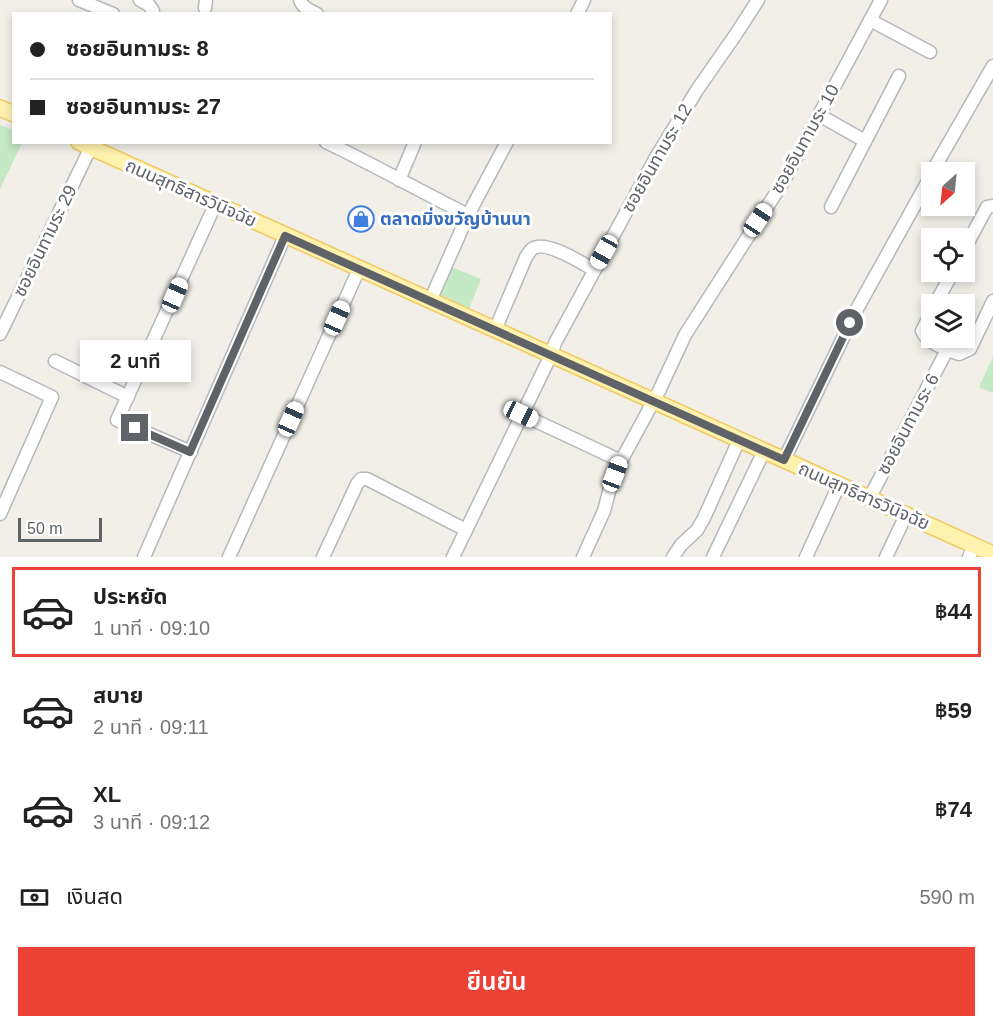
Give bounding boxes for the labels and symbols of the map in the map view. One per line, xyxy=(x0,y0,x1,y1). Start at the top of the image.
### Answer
street label: ซอยอินทามระ 10 xyxy=(767,81,843,197)
street label: ซอยอินทามระ 12 xyxy=(618,100,696,216)
street label: ถนนสุทธิสารวินิจฉัย xyxy=(122,155,260,232)
north arrow xyxy=(921,162,975,216)
street label: ซอยอินทามระ 29 xyxy=(9,182,81,300)
car xyxy=(740,200,776,240)
shop icon: ตลาดมิ่งขวัญบ้านนา xyxy=(346,204,376,234)
place label: ตลาดมิ่งขวัญบ้านนา xyxy=(380,207,531,229)
car xyxy=(587,232,621,272)
car xyxy=(159,275,191,315)
car xyxy=(321,298,353,338)
route start xyxy=(836,309,863,336)
callout: 2 นาที xyxy=(80,341,190,383)
street label: ซอยอินทามระ 6 xyxy=(873,370,943,478)
car xyxy=(501,398,541,430)
car xyxy=(275,399,307,439)
route end xyxy=(121,414,148,441)
car xyxy=(600,454,630,494)
street label: ถนนสุทธิสารวินิจฉัย xyxy=(795,458,933,535)
scale bar xyxy=(18,515,102,542)

